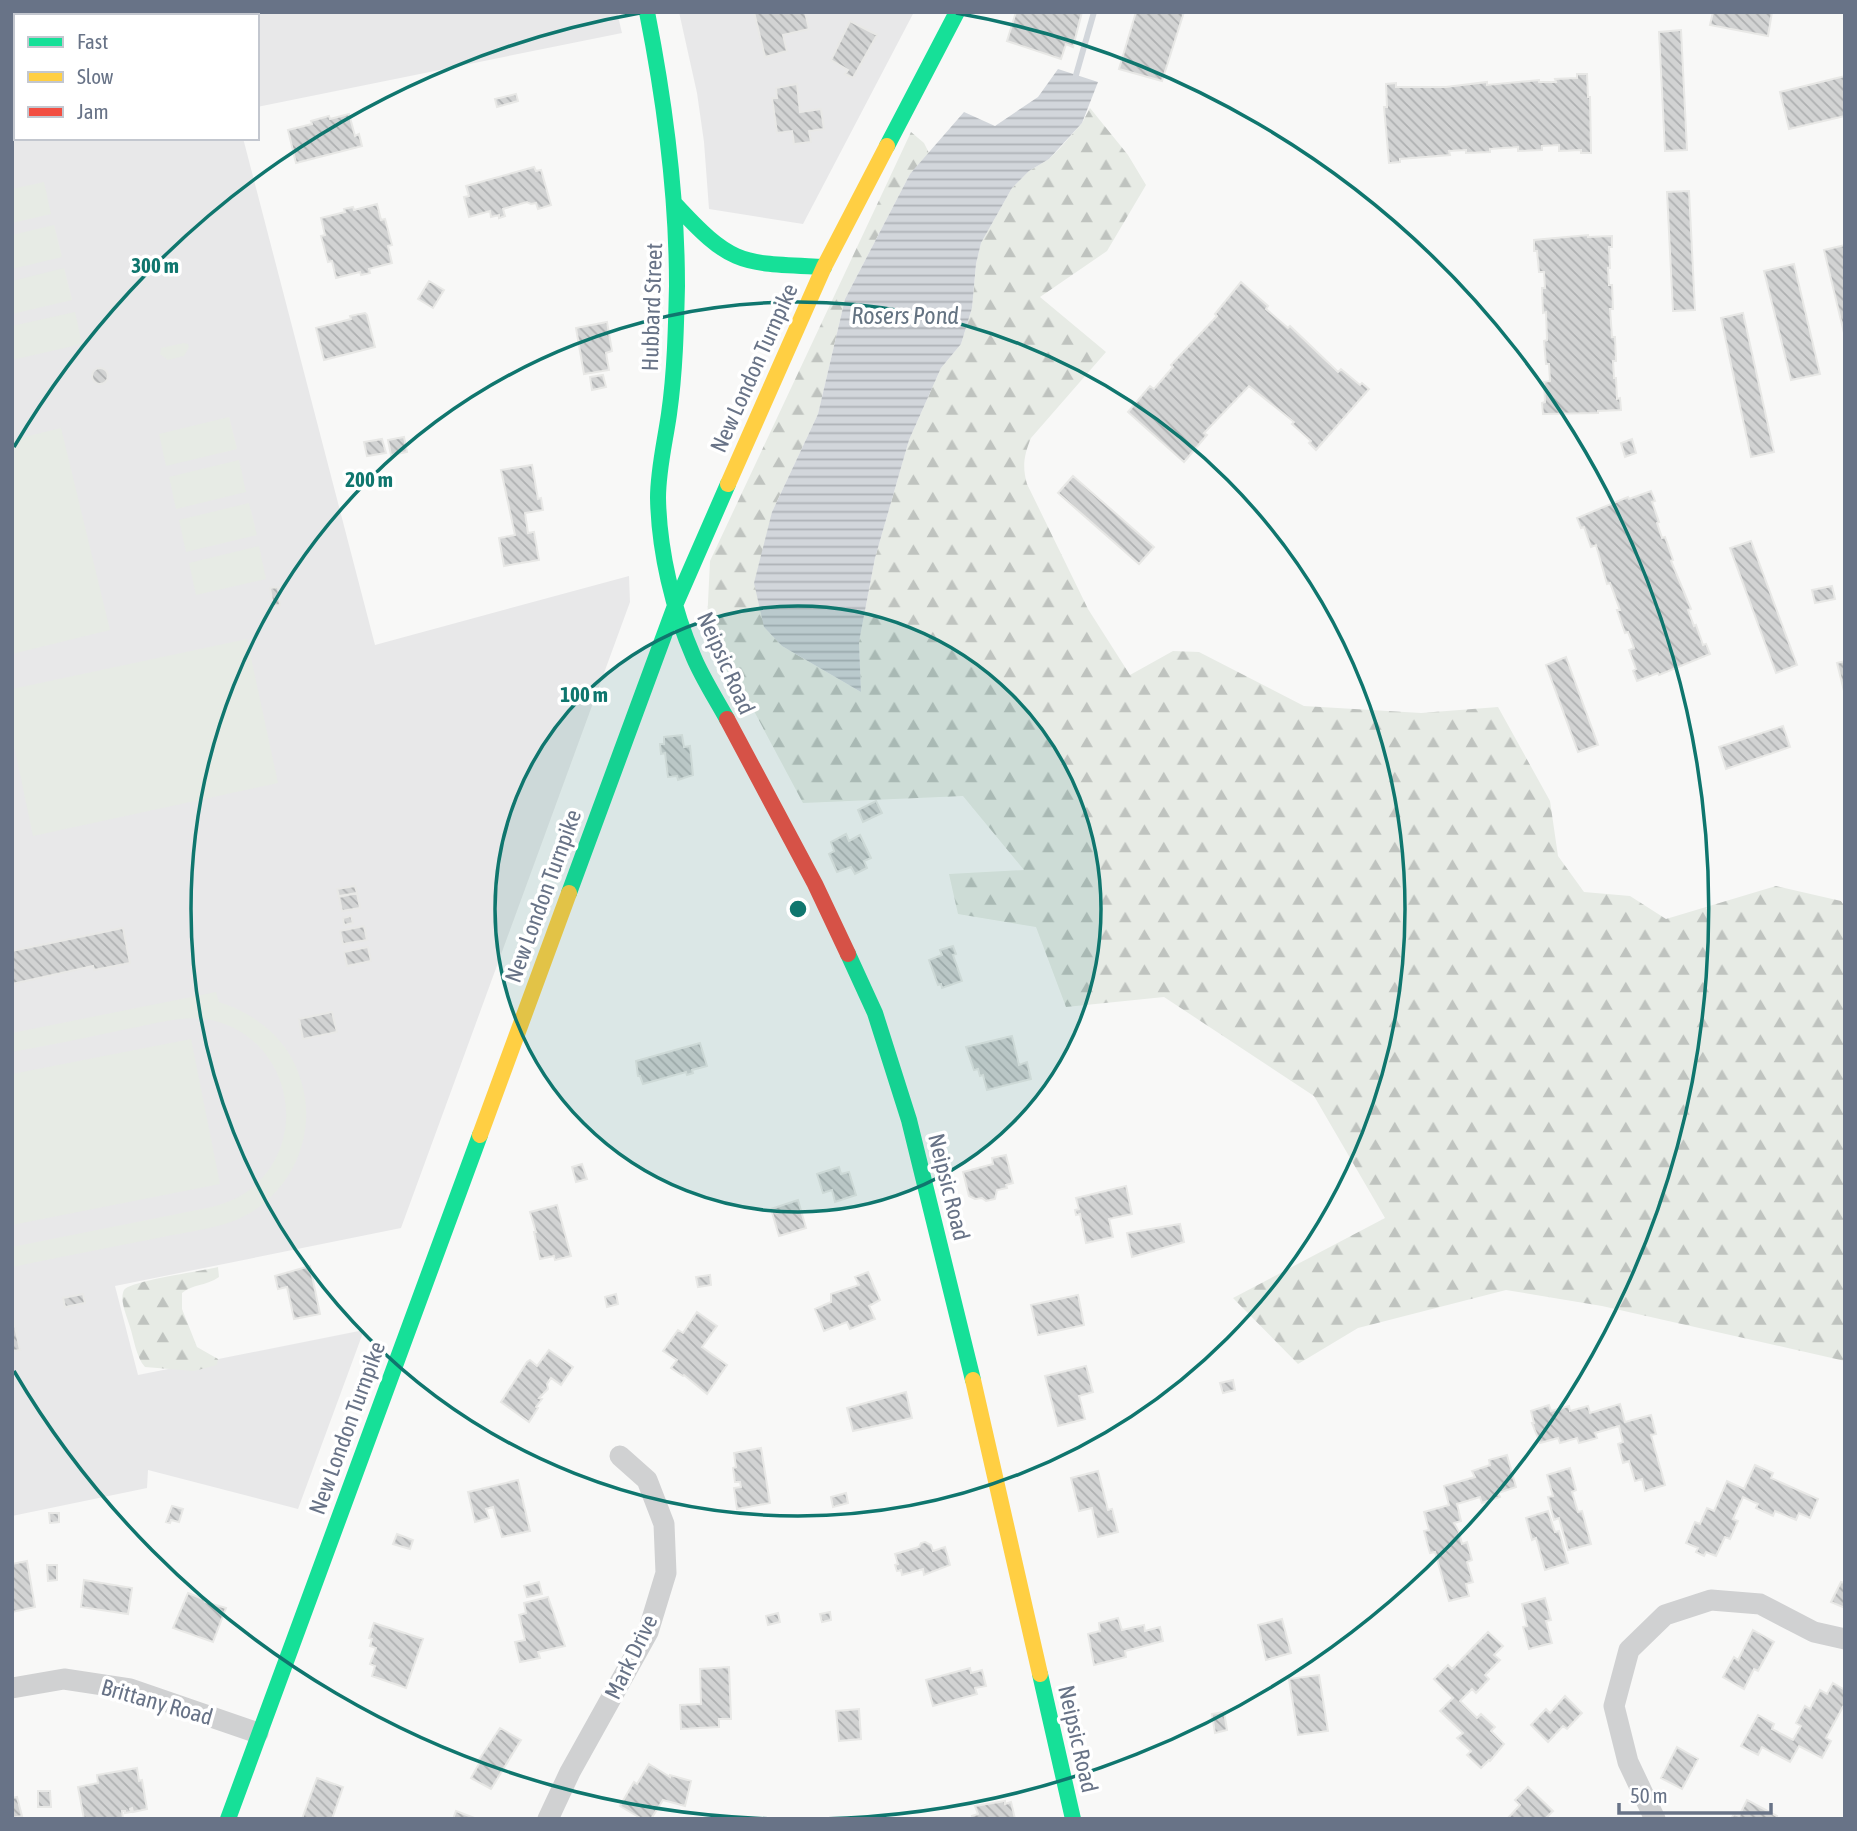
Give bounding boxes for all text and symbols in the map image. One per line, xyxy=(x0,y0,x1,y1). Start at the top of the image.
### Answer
legend xyxy=(14,14,259,140)
text: Fast xyxy=(77,29,108,53)
text: Slow xyxy=(77,64,114,88)
text: Jam xyxy=(77,99,109,123)
street label: Hubbard Street xyxy=(637,242,667,372)
text: 300 m xyxy=(131,253,179,277)
street label: New London Turnpike xyxy=(705,280,803,456)
water label: Rosers Pond xyxy=(851,302,959,329)
text: 200 m xyxy=(345,467,393,491)
street label: Neipsic Road xyxy=(692,608,760,718)
text: 100 m xyxy=(560,682,608,706)
street label: New London Turnpike xyxy=(500,806,586,986)
centre of rings xyxy=(786,897,810,921)
street label: Neipsic Road xyxy=(923,1131,975,1243)
street label: New London Turnpike xyxy=(304,1338,390,1518)
street label: Mark Drive xyxy=(599,1610,663,1704)
street label: Brittany Road xyxy=(98,1674,216,1730)
street label: Neipsic Road xyxy=(1053,1683,1103,1795)
scale bar xyxy=(1619,1772,1771,1816)
text: 50 m xyxy=(1630,1783,1668,1807)

